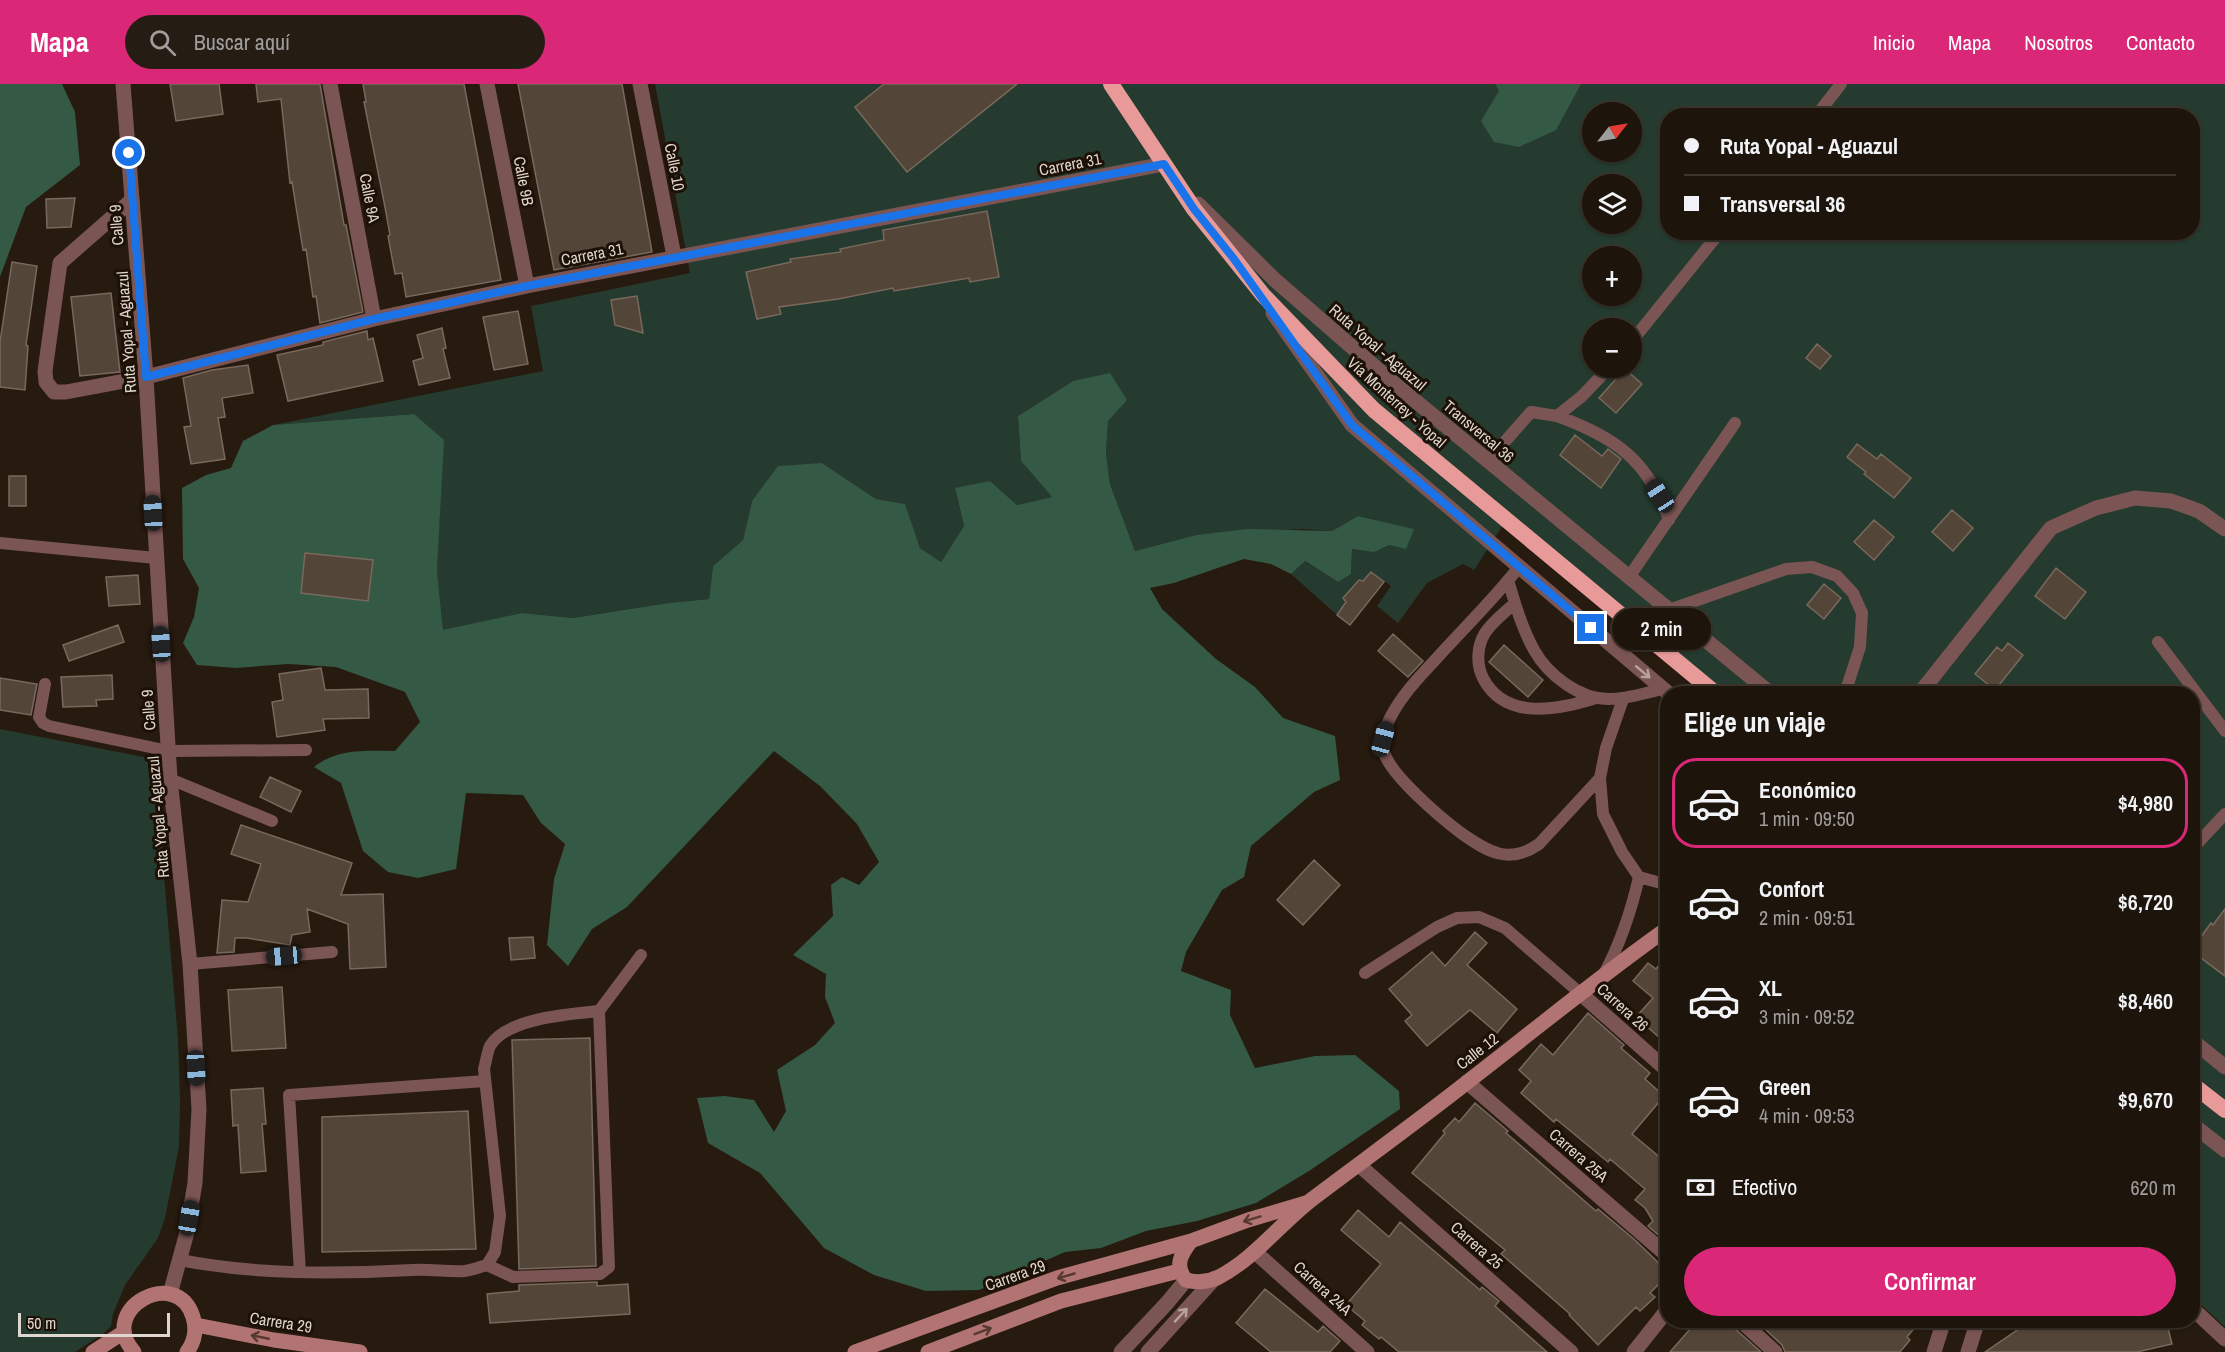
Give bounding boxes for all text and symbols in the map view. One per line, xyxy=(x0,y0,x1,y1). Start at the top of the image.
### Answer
search box xyxy=(125,15,545,69)
text: Mapa xyxy=(30,23,89,61)
icon: search xyxy=(146,26,179,59)
text: Buscar aquí xyxy=(194,27,290,57)
text: Inicio xyxy=(1873,28,1915,57)
text: Mapa xyxy=(1948,28,1991,57)
text: Nosotros xyxy=(2024,28,2093,57)
text: Contacto xyxy=(2126,28,2195,57)
north arrow xyxy=(1582,102,1642,162)
map controls xyxy=(1582,102,1642,378)
text: Ruta Yopal - Aguazul xyxy=(1720,131,1898,161)
route start xyxy=(115,139,142,166)
street label: Calle 10 xyxy=(660,141,690,193)
street label: Carrera 31 xyxy=(1037,147,1104,181)
street label: Calle 9B xyxy=(508,155,540,208)
street label: Calle 9A xyxy=(354,172,386,225)
button: layers xyxy=(1582,174,1642,234)
text: Transversal 36 xyxy=(1720,189,1845,219)
street label: Calle 9 xyxy=(104,204,128,246)
street label: Carrera 31 xyxy=(559,237,626,271)
button: + xyxy=(1582,246,1642,306)
street label: Ruta Yopal - Aguazul xyxy=(111,270,141,394)
street label: Ruta Yopal - Aguazul xyxy=(1325,299,1431,395)
button: − xyxy=(1582,318,1642,378)
street label: Vía Monterrey - Yopal xyxy=(1343,352,1451,452)
street label: Transversal 36 xyxy=(1439,395,1519,467)
car xyxy=(1643,476,1677,516)
car xyxy=(143,495,163,531)
callout: 2 min xyxy=(1612,607,1711,649)
route end xyxy=(1577,614,1604,641)
text: 2 min xyxy=(1640,615,1683,642)
car xyxy=(151,625,171,663)
one-way arrow xyxy=(1635,666,1651,679)
street label: Calle 9 xyxy=(136,689,160,731)
text: Elige un viaje xyxy=(1684,704,1826,740)
car xyxy=(1370,719,1396,759)
street label: Ruta Yopal - Aguazul xyxy=(142,755,174,879)
text: Económico xyxy=(1759,775,1856,805)
icon: car xyxy=(1687,776,1741,830)
text: $4,980 xyxy=(2118,788,2173,818)
text: 1 min · 09:50 xyxy=(1759,805,1855,832)
text: Confort xyxy=(1759,874,1824,904)
icon: car xyxy=(1687,875,1741,929)
text: $6,720 xyxy=(2118,887,2173,917)
text: 2 min · 09:51 xyxy=(1759,904,1855,931)
car xyxy=(265,945,303,967)
text: XL xyxy=(1759,973,1782,1003)
icon: car xyxy=(1687,974,1741,1028)
street label: Carrera 26 xyxy=(1592,978,1654,1036)
text: $8,460 xyxy=(2118,986,2173,1016)
text: 3 min · 09:52 xyxy=(1759,1003,1855,1030)
street label: Calle 12 xyxy=(1451,1028,1503,1074)
car xyxy=(186,1050,206,1086)
text: Green xyxy=(1759,1072,1811,1102)
icon: car xyxy=(1687,1073,1741,1127)
text: $9,670 xyxy=(2118,1085,2173,1115)
text: 4 min · 09:53 xyxy=(1759,1102,1855,1129)
street label: Carrera 25A xyxy=(1545,1123,1613,1187)
icon: cash xyxy=(1684,1171,1717,1204)
text: Efectivo xyxy=(1732,1172,1797,1202)
text: 620 m xyxy=(2130,1174,2176,1201)
car xyxy=(177,1199,201,1237)
one-way arrow xyxy=(1243,1214,1262,1225)
street label: Carrera 25 xyxy=(1446,1216,1508,1274)
button: Confirmar xyxy=(1684,1247,2176,1316)
street label: Carrera 29 xyxy=(982,1254,1048,1296)
street label: Carrera 24A xyxy=(1289,1256,1357,1320)
one-way arrow xyxy=(1057,1271,1076,1282)
street label: Carrera 29 xyxy=(248,1306,314,1338)
one-way arrow xyxy=(1174,1308,1188,1323)
scale bar xyxy=(18,1310,170,1338)
text: 50 m xyxy=(27,1312,56,1334)
one-way arrow xyxy=(973,1325,992,1336)
one-way arrow xyxy=(251,1332,271,1343)

